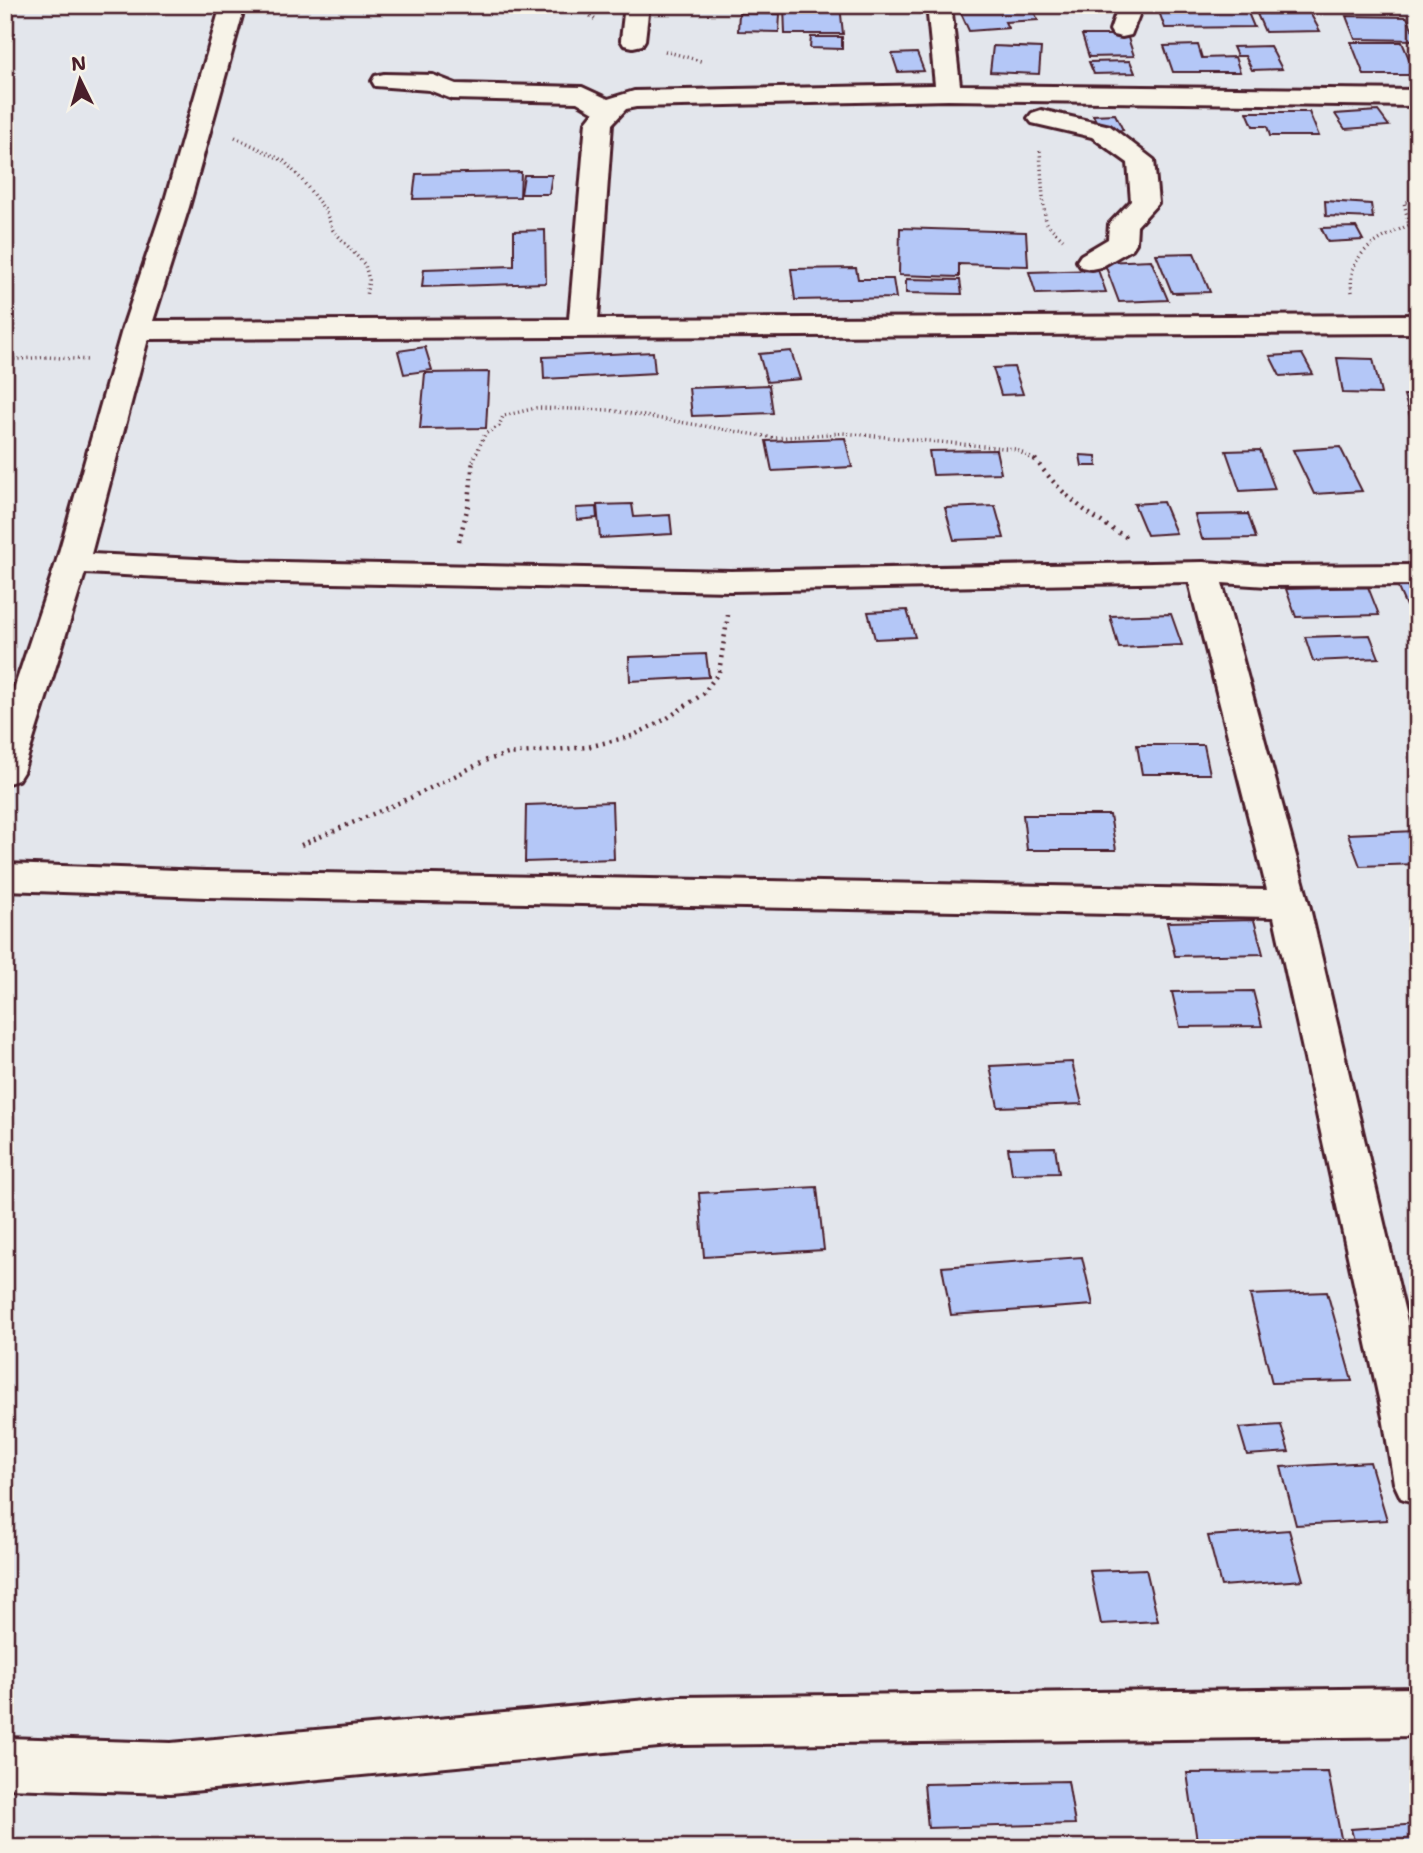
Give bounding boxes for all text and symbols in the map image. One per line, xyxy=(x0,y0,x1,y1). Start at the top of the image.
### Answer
north arrow xyxy=(46,46,116,116)
text: N xyxy=(70,50,87,77)

